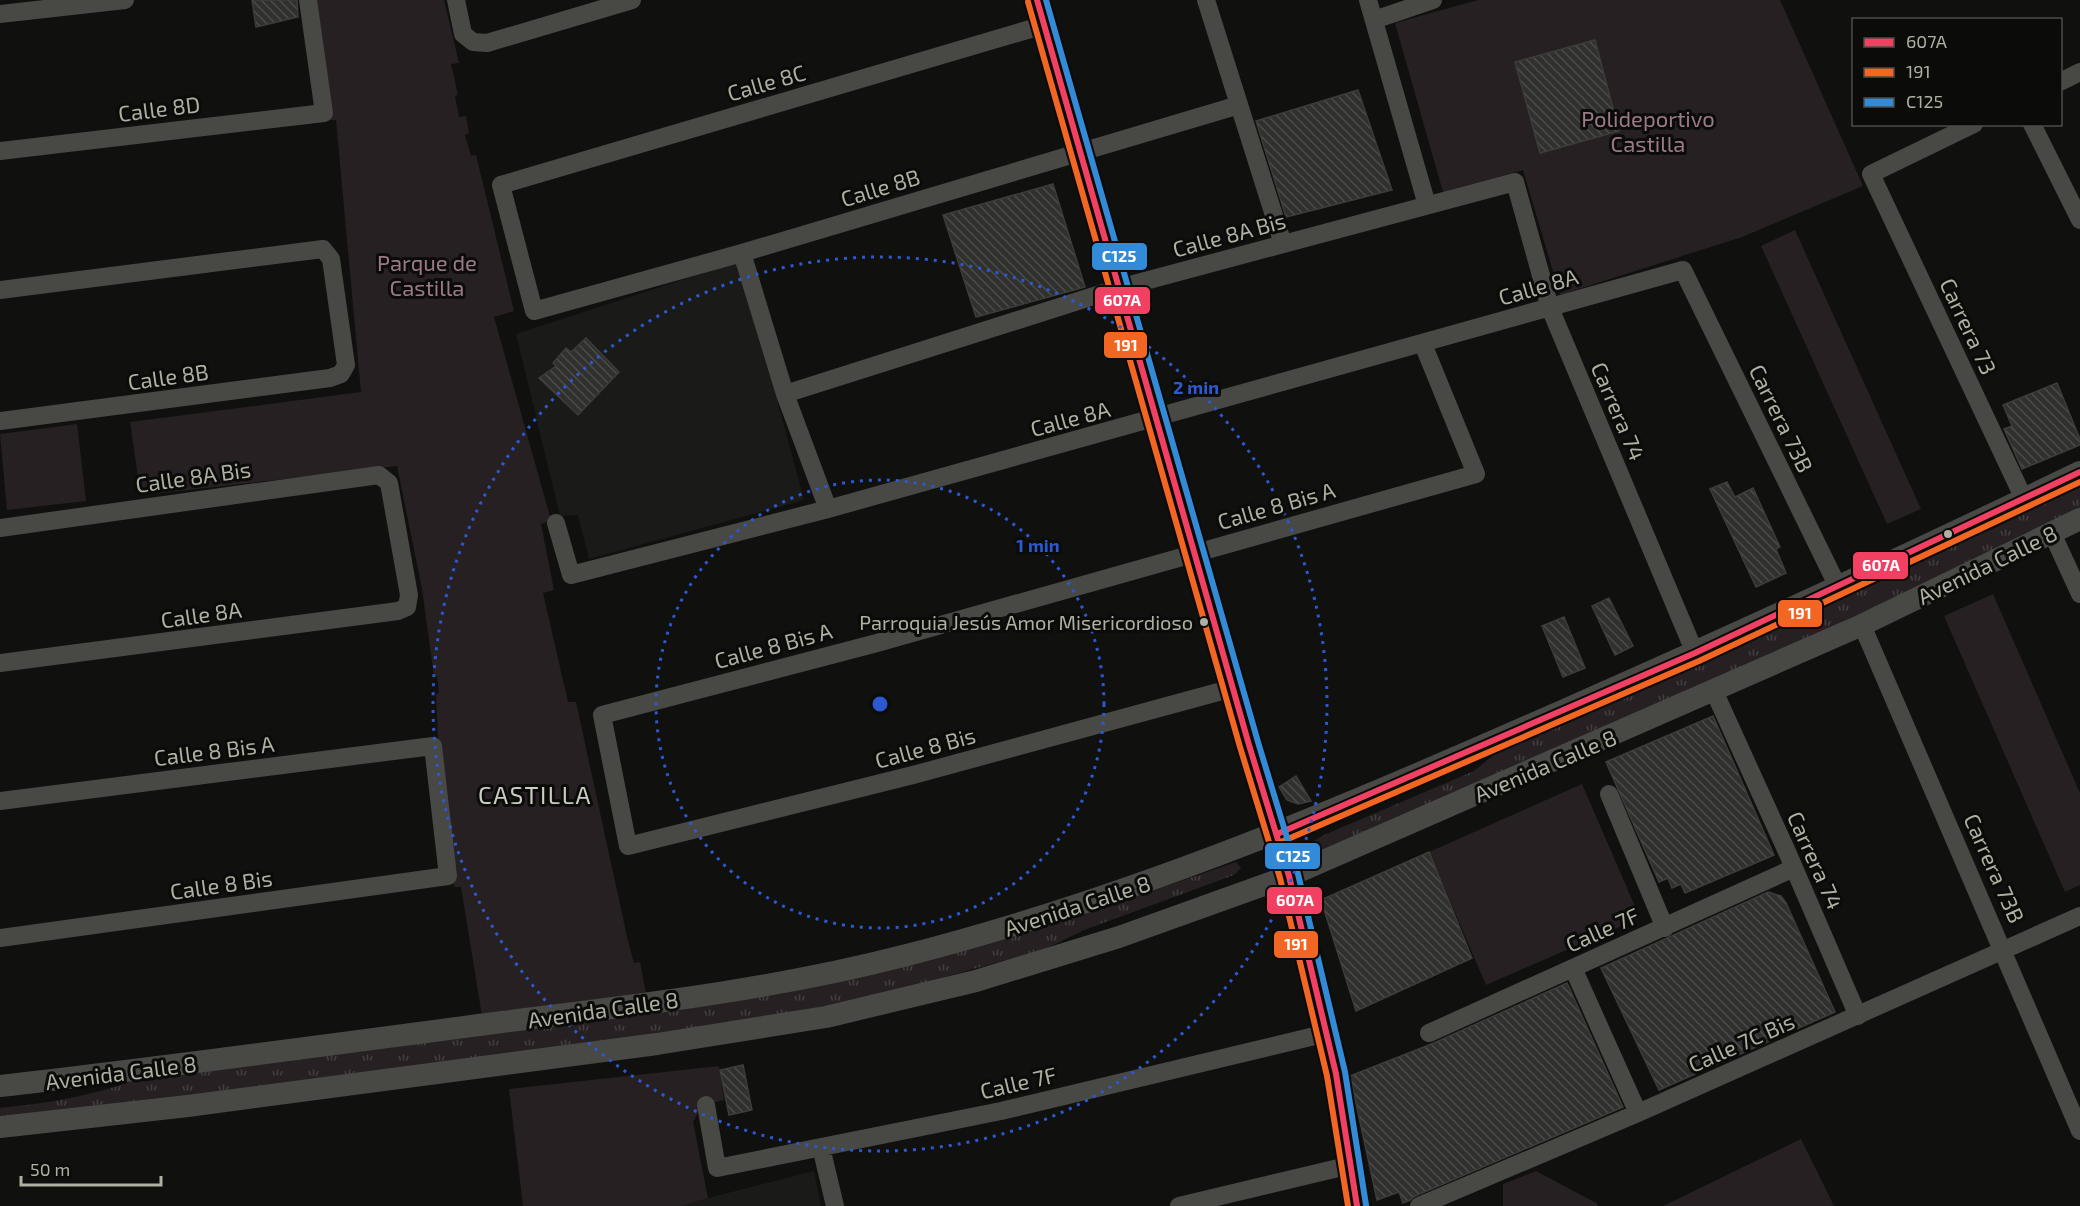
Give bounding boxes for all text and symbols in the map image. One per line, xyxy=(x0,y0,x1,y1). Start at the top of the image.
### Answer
legend xyxy=(1852,18,2062,126)
text: 607A xyxy=(1906,30,1948,52)
street label: Calle 8C xyxy=(724,58,808,106)
text: 191 xyxy=(1906,60,1931,82)
street label: Calle 8D xyxy=(117,90,201,126)
text: C125 xyxy=(1906,90,1943,112)
park label: Polideportivo Castilla xyxy=(1581,105,1715,156)
street label: Calle 8B xyxy=(837,163,923,211)
street label: Calle 8A Bis xyxy=(1170,206,1288,262)
line badge: C125 xyxy=(1091,242,1148,271)
text: C125 xyxy=(1102,246,1136,265)
park label: Parque de Castilla xyxy=(377,249,477,300)
street label: Calle 8A xyxy=(1495,262,1581,310)
street label: Carrera 73 xyxy=(1935,274,2003,378)
line badge: 607A xyxy=(1094,286,1151,315)
text: 607A xyxy=(1103,290,1142,309)
line badge: 191 xyxy=(1103,331,1148,359)
text: 191 xyxy=(1114,335,1138,354)
street label: Calle 8B xyxy=(126,357,210,395)
street label: Carrera 74 xyxy=(1587,358,1651,464)
street label: Carrera 73B xyxy=(1745,360,1819,476)
text: 2 min xyxy=(1173,376,1219,398)
street label: Calle 8A xyxy=(1027,395,1113,441)
street label: Calle 8A Bis xyxy=(134,455,252,497)
street label: Calle 8 Bis A xyxy=(1214,476,1338,534)
street label: Avenida Calle 8 xyxy=(1913,519,2061,609)
unlabelled marker xyxy=(1942,528,1954,540)
text: 1 min xyxy=(1016,534,1060,556)
line badge: 607A xyxy=(1852,551,1909,580)
text: 607A xyxy=(1862,555,1901,574)
street label: Calle 8A xyxy=(159,595,243,633)
line badge: 191 xyxy=(1777,599,1823,628)
text: 191 xyxy=(1788,603,1812,622)
place label: Parroquia Jesús Amor Misericordioso xyxy=(859,610,1193,634)
marker: Parroquia Jesús Amor Misericordioso xyxy=(1198,616,1210,628)
street label: Calle 8 Bis A xyxy=(711,617,835,673)
centre of rings xyxy=(870,694,890,714)
street label: Calle 8 Bis xyxy=(872,721,978,773)
street label: Avenida Calle 8 xyxy=(1470,723,1620,807)
street label: Calle 8 Bis A xyxy=(152,730,276,770)
district label: CASTILLA xyxy=(478,780,592,809)
street label: Carrera 74 xyxy=(1783,807,1849,913)
street label: Carrera 73B xyxy=(1959,809,2031,927)
line badge: C125 xyxy=(1264,842,1321,870)
text: C125 xyxy=(1276,846,1310,865)
street label: Calle 8 Bis xyxy=(168,864,274,904)
street label: Avenida Calle 8 xyxy=(1001,869,1153,941)
line badge: 607A xyxy=(1266,886,1323,915)
text: 607A xyxy=(1276,890,1315,909)
street label: Calle 7F xyxy=(1561,901,1643,957)
line badge: 191 xyxy=(1273,930,1319,959)
text: 191 xyxy=(1284,934,1308,953)
street label: Avenida Calle 8 xyxy=(526,986,680,1032)
street label: Calle 7C Bis xyxy=(1684,1007,1798,1077)
street label: Avenida Calle 8 xyxy=(44,1050,198,1094)
street label: Calle 7F xyxy=(977,1061,1059,1103)
scale bar xyxy=(21,1149,160,1187)
text: 50 m xyxy=(30,1158,70,1180)

